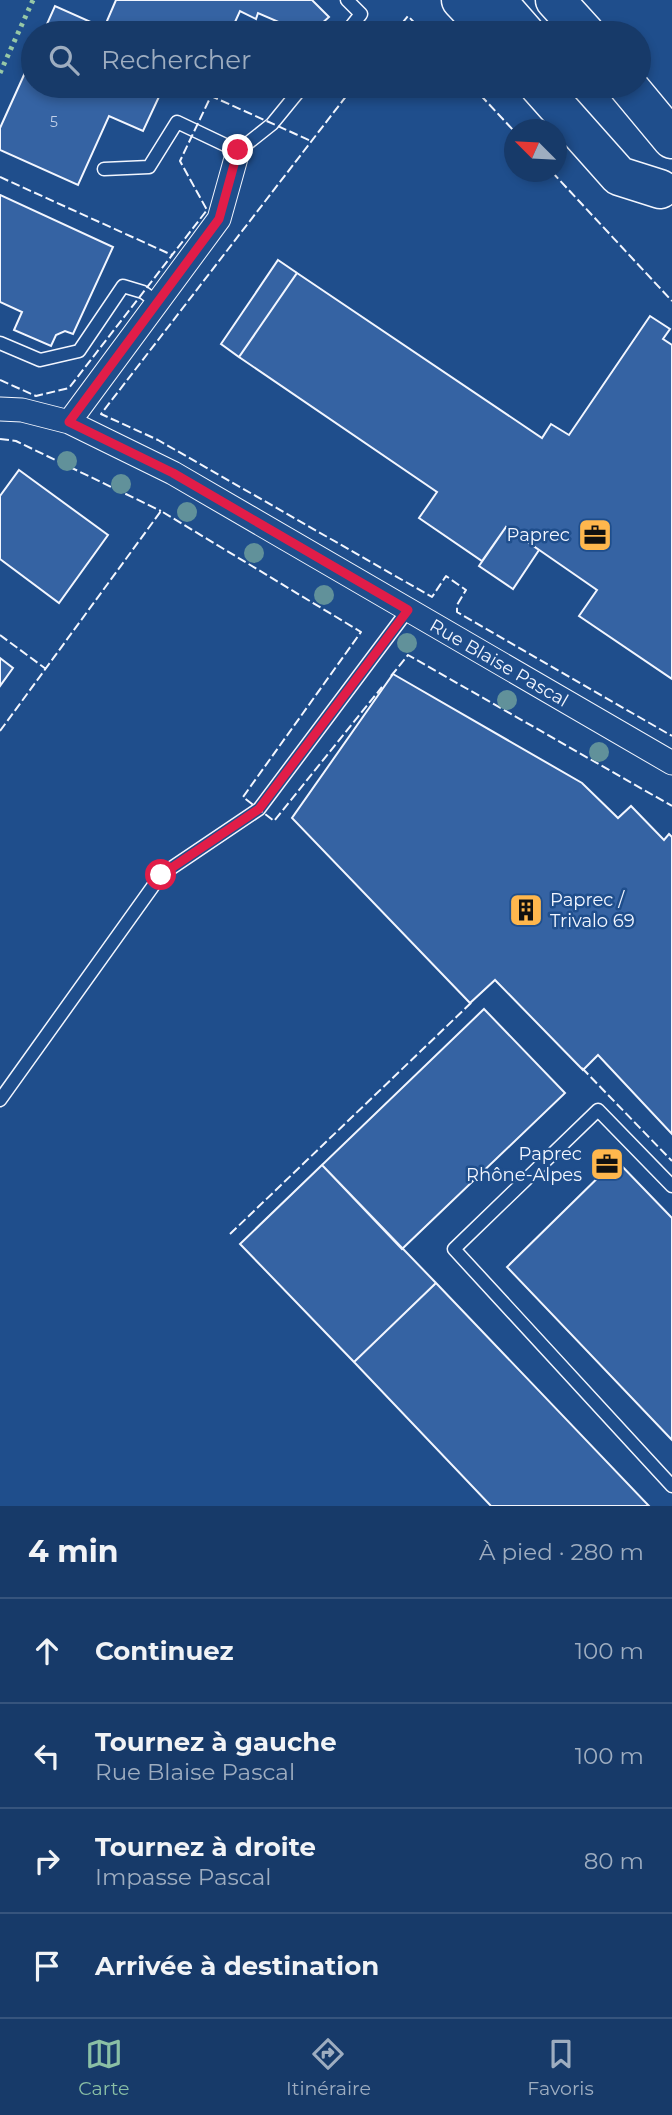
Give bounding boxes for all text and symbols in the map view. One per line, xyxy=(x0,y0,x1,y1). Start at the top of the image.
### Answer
search box xyxy=(21,21,651,98)
icon: search xyxy=(45,41,83,79)
text: Rechercher xyxy=(101,44,251,76)
house number: 5 xyxy=(50,113,58,131)
north arrow xyxy=(504,119,567,182)
route end xyxy=(222,134,253,165)
office icon: Paprec xyxy=(576,516,614,554)
place label: Paprec xyxy=(507,524,570,546)
street label: Rue Blaise Pascal xyxy=(426,614,572,712)
route start xyxy=(145,859,176,890)
place label: Paprec / Trivalo 69 xyxy=(550,889,635,932)
building icon: Paprec / Trivalo 69 xyxy=(507,891,545,929)
place label: Paprec Rhône-Alpes xyxy=(466,1143,582,1186)
office icon: Paprec Rhône-Alpes xyxy=(588,1145,626,1183)
text: 4 min xyxy=(28,1533,118,1570)
text: À pied · 280 m xyxy=(479,1538,644,1566)
icon: ahead xyxy=(28,1632,66,1670)
text: Continuez xyxy=(95,1635,234,1667)
text: 100 m xyxy=(575,1637,644,1665)
text: Tournez à gauche xyxy=(95,1726,337,1758)
icon: left xyxy=(28,1737,66,1775)
text: 100 m xyxy=(575,1742,644,1770)
text: Rue Blaise Pascal xyxy=(95,1758,295,1786)
text: Tournez à droite xyxy=(95,1831,316,1863)
icon: right xyxy=(28,1842,66,1880)
text: 80 m xyxy=(584,1847,644,1875)
text: Impasse Pascal xyxy=(95,1863,271,1891)
icon: arrive xyxy=(28,1947,66,1985)
text: Arrivée à destination xyxy=(95,1950,379,1982)
tab: Carte xyxy=(78,2035,130,2100)
tab: Itinéraire xyxy=(286,2035,371,2100)
tab: Favoris xyxy=(527,2035,594,2100)

